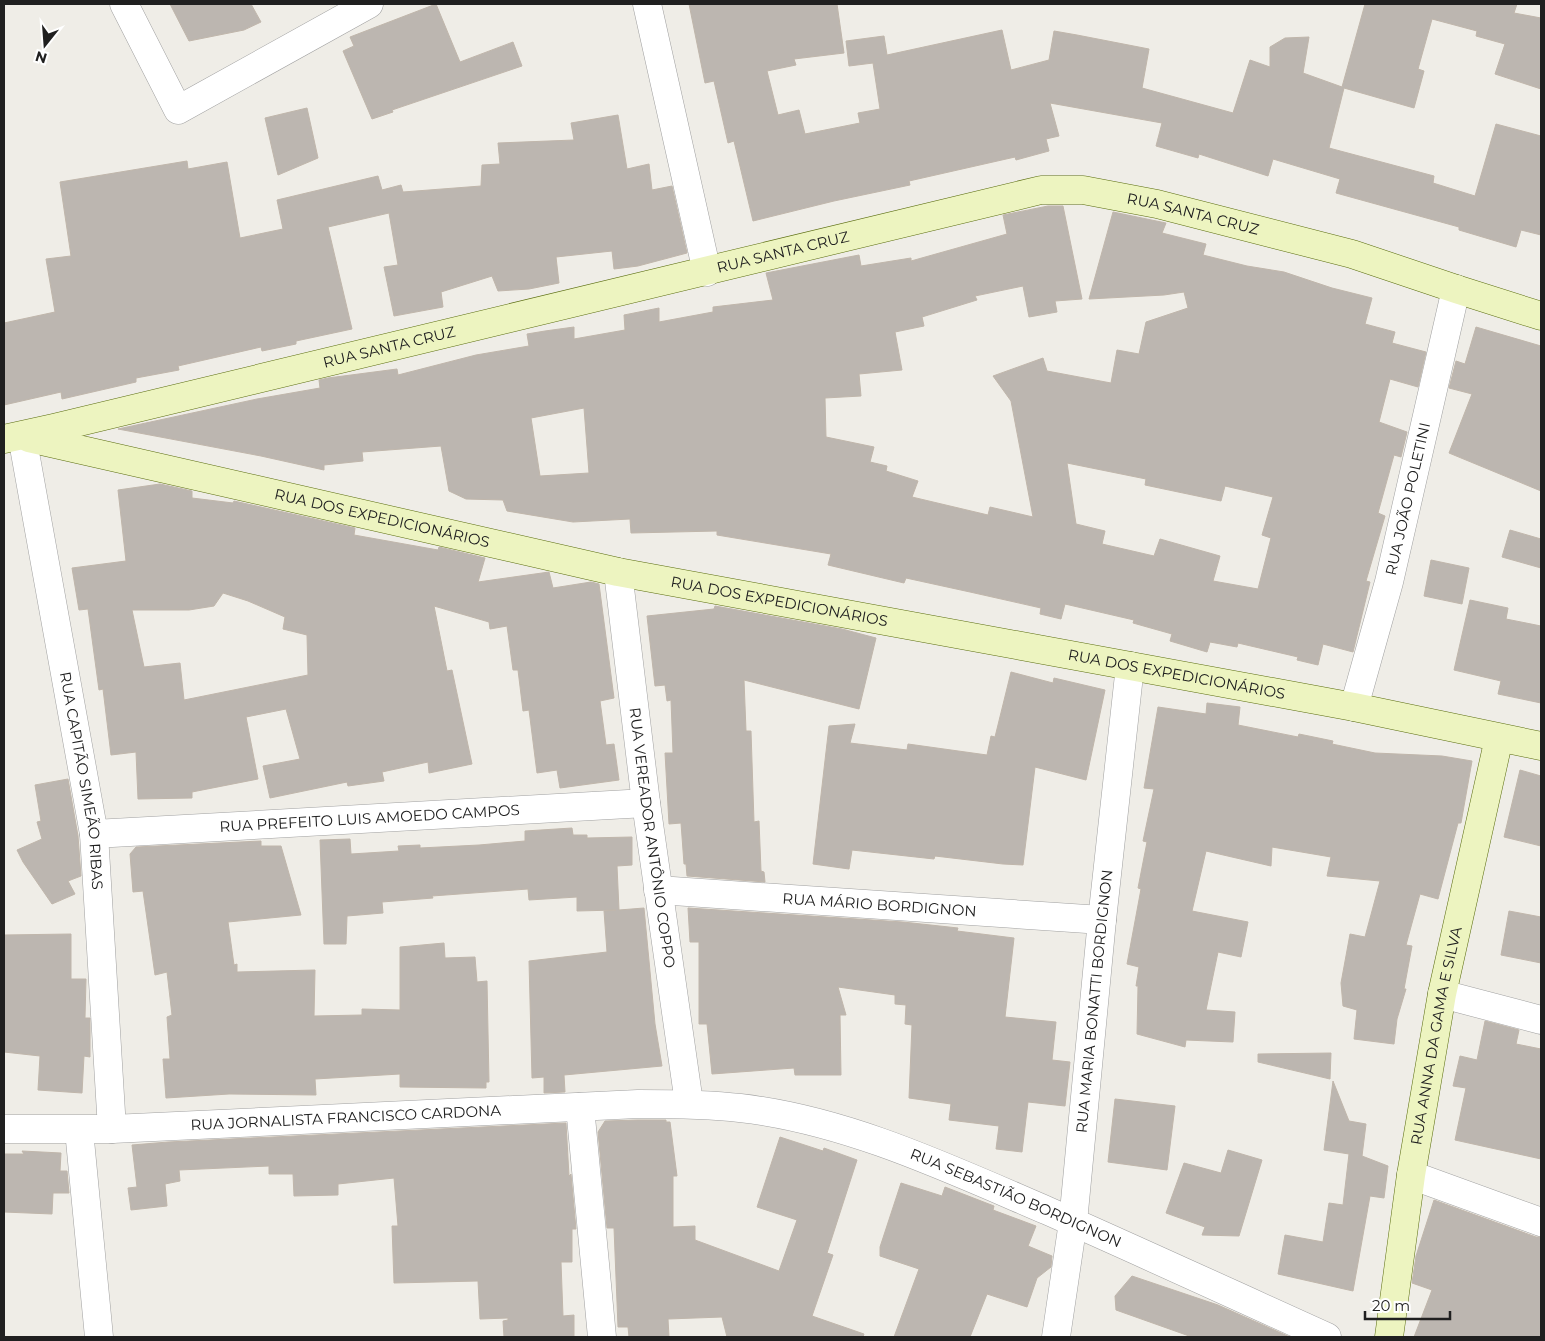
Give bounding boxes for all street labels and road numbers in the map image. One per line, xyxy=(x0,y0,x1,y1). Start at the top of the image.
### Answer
street label: RUA SANTA CRUZ xyxy=(1125,189,1261,239)
street label: RUA SANTA CRUZ xyxy=(715,227,851,277)
street label: RUA SANTA CRUZ xyxy=(321,322,457,372)
street label: RUA JOÃO POLETINI xyxy=(1381,420,1434,577)
street label: RUA DOS EXPEDICIONÁRIOS xyxy=(273,484,492,552)
street label: RUA DOS EXPEDICIONÁRIOS xyxy=(669,572,889,630)
street label: RUA DOS EXPEDICIONÁRIOS xyxy=(1067,645,1287,703)
street label: RUA CAPITÃO SIMEÃO RIBAS xyxy=(56,670,107,890)
street label: RUA VEREADOR ANTÔNIO COPPO xyxy=(625,706,680,969)
street label: RUA PREFEITO LUIS AMOEDO CAMPOS xyxy=(219,800,520,836)
street label: RUA MARIA BONATTI BORDIGNON xyxy=(1072,868,1117,1134)
street label: RUA MÁRIO BORDIGNON xyxy=(782,888,977,921)
street label: RUA ANNA DA GAMA E SILVA xyxy=(1406,924,1466,1146)
street label: RUA JORNALISTA FRANCISCO CARDONA xyxy=(190,1101,502,1134)
street label: RUA SEBASTIÃO BORDIGNON xyxy=(908,1144,1124,1251)

